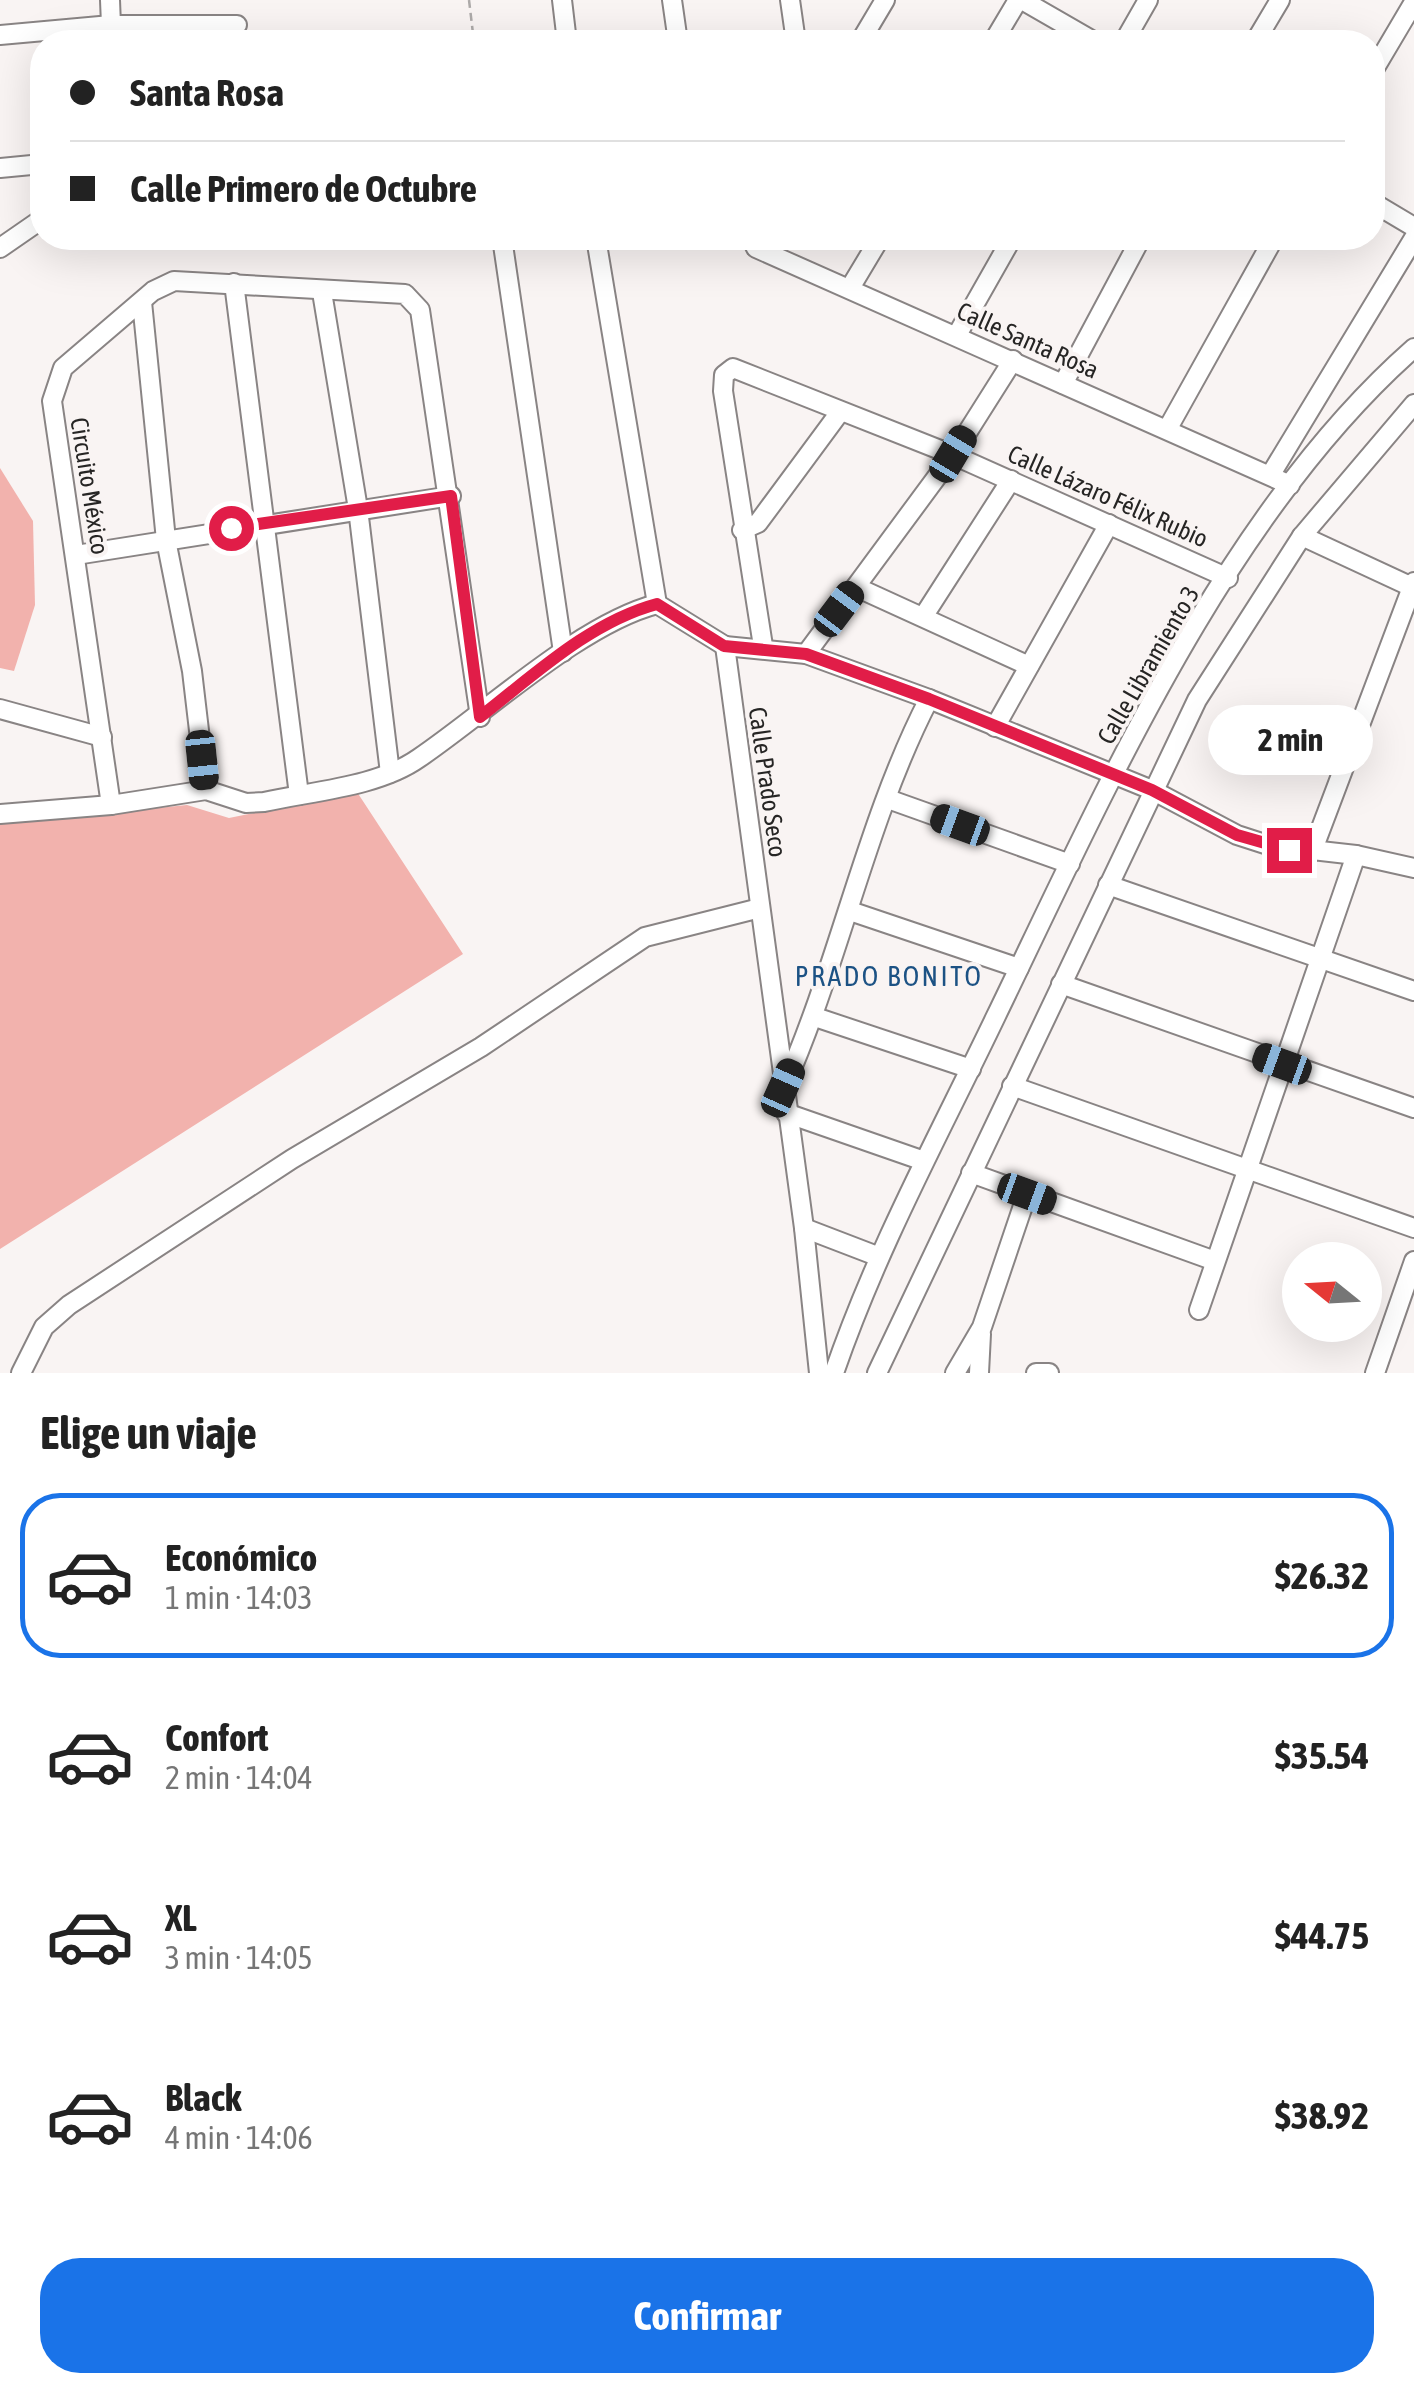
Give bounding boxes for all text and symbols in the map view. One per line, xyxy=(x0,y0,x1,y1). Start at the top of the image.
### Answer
text: Santa Rosa xyxy=(130,71,284,114)
text: Calle Primero de Octubre xyxy=(130,167,477,210)
street label: Calle Santa Rosa xyxy=(953,296,1103,384)
street label: Circuito México xyxy=(65,416,115,556)
car xyxy=(925,421,981,487)
street label: Calle Lázaro Félix Rubio xyxy=(1004,439,1212,553)
route start xyxy=(209,506,254,551)
car xyxy=(809,576,869,642)
street label: Calle Libramiento 3 xyxy=(1091,581,1205,749)
street label: Calle Prado Seco xyxy=(744,705,792,859)
callout: 2 min xyxy=(1206,705,1372,775)
text: 2 min xyxy=(1258,721,1323,758)
car xyxy=(184,729,220,791)
car xyxy=(927,801,993,849)
route end xyxy=(1267,828,1312,873)
district label: PRADO BONITO xyxy=(795,960,983,992)
car xyxy=(1249,1040,1315,1088)
car xyxy=(757,1054,809,1122)
car xyxy=(994,1170,1060,1218)
north arrow xyxy=(1282,1242,1382,1342)
map controls xyxy=(1282,1242,1382,1342)
text: Elige un viaje xyxy=(40,1407,257,1459)
icon: car xyxy=(45,1531,135,1621)
text: Económico xyxy=(165,1536,317,1579)
text: $26.32 xyxy=(1275,1554,1369,1597)
text: 1 min · 14:03 xyxy=(165,1579,312,1616)
icon: car xyxy=(45,1711,135,1801)
text: Confort xyxy=(165,1716,269,1759)
text: $35.54 xyxy=(1275,1734,1369,1777)
text: 2 min · 14:04 xyxy=(165,1759,312,1796)
icon: car xyxy=(45,1891,135,1981)
text: XL xyxy=(165,1896,197,1939)
text: $44.75 xyxy=(1275,1914,1369,1957)
text: 3 min · 14:05 xyxy=(165,1939,312,1976)
icon: car xyxy=(45,2071,135,2161)
text: Black xyxy=(165,2076,242,2119)
text: $38.92 xyxy=(1275,2094,1369,2137)
text: 4 min · 14:06 xyxy=(165,2119,312,2156)
button: Confirmar xyxy=(40,2258,1374,2373)

